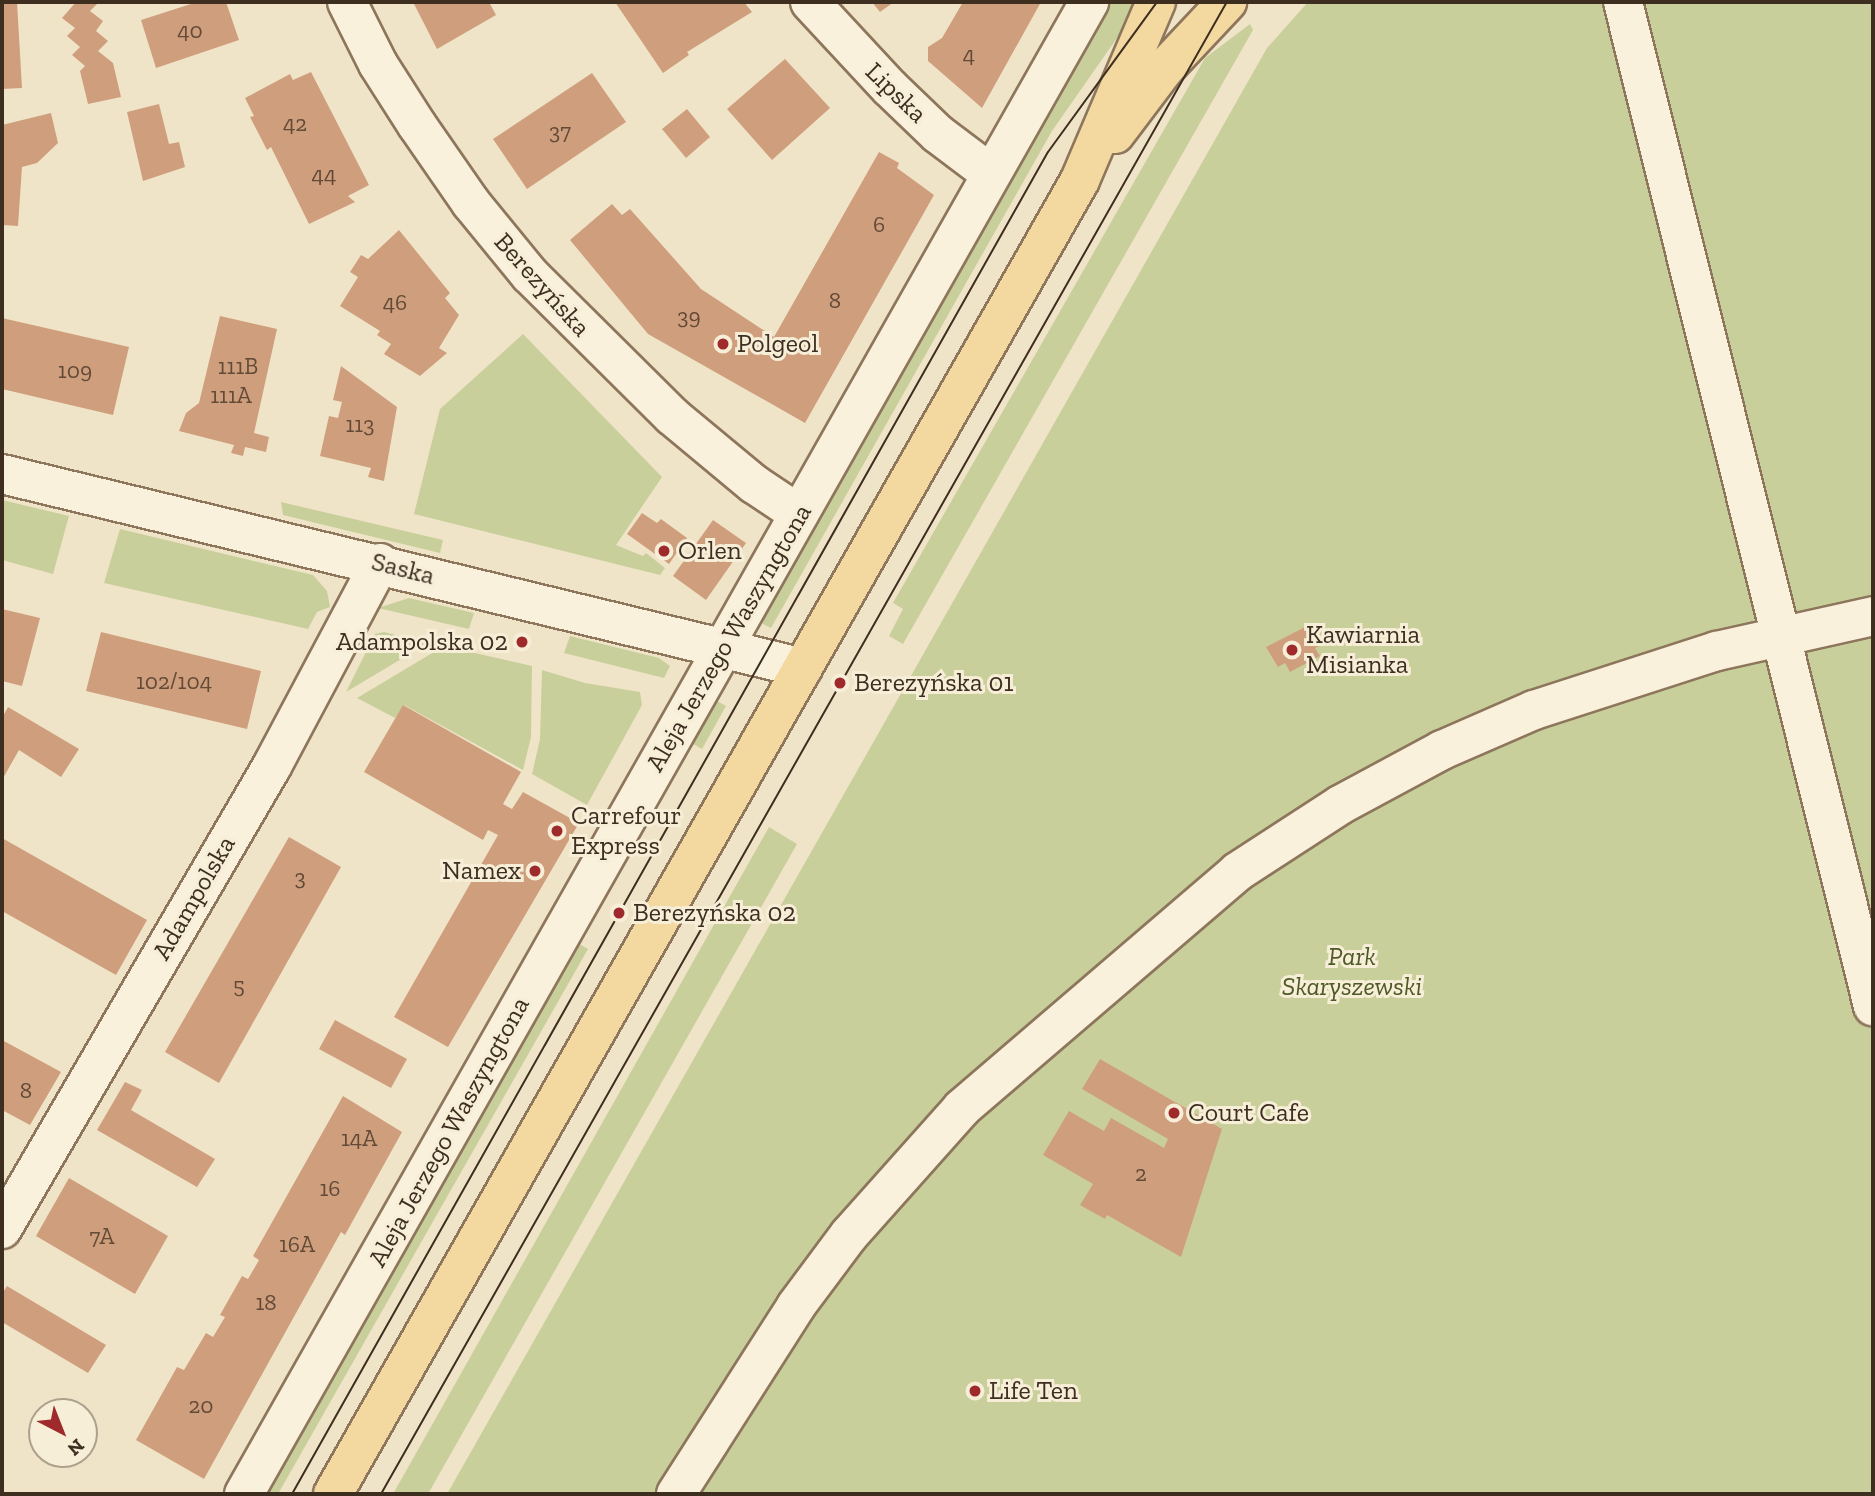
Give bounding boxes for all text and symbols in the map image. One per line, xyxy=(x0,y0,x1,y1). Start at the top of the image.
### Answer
house number: 40 xyxy=(177,16,203,44)
house number: 4 xyxy=(963,40,975,68)
street label: Lipska xyxy=(859,56,933,130)
house number: 42 xyxy=(283,109,307,137)
house number: 37 xyxy=(549,117,571,145)
house number: 44 xyxy=(312,160,336,188)
house number: 6 xyxy=(873,210,885,238)
street label: Berezyńska xyxy=(487,227,597,343)
house number: 8 xyxy=(829,286,841,314)
house number: 46 xyxy=(383,288,407,316)
house number: 39 xyxy=(677,302,701,330)
place label: Polgeol xyxy=(737,328,818,360)
marker: Polgeol xyxy=(715,336,731,352)
house number: 111B xyxy=(218,352,258,380)
house number: 109 xyxy=(58,356,92,384)
house number: 111A xyxy=(210,381,252,409)
house number: 113 xyxy=(346,410,374,438)
street label: Aleja Jerzego Waszyngtona xyxy=(639,498,819,778)
place label: Orlen xyxy=(678,535,742,567)
marker: Orlen xyxy=(656,543,672,559)
street label: Saska xyxy=(368,546,438,592)
place label: Kawiarnia Misianka xyxy=(1306,619,1420,680)
place label: Adampolska 02 xyxy=(336,626,508,658)
marker: Adampolska 02 xyxy=(514,634,530,650)
marker: Kawiarnia Misianka xyxy=(1284,642,1300,658)
house number: 102/104 xyxy=(136,667,212,695)
place label: Berezyńska 01 xyxy=(854,667,1014,699)
marker: Berezyńska 01 xyxy=(832,675,848,691)
place label: Carrefour Express xyxy=(571,800,681,862)
marker: Carrefour Express xyxy=(549,823,565,839)
street label: Adampolska xyxy=(146,831,242,965)
place label: Namex xyxy=(442,855,521,887)
house number: 3 xyxy=(294,863,306,891)
marker: Namex xyxy=(527,863,543,879)
place label: Berezyńska 02 xyxy=(633,897,796,929)
marker: Berezyńska 02 xyxy=(611,905,627,921)
park label: Park Skaryszewski xyxy=(1282,941,1422,1002)
house number: 5 xyxy=(233,971,245,999)
street label: Aleja Jerzego Waszyngtona xyxy=(361,991,537,1273)
house number: 8 xyxy=(20,1076,32,1104)
place label: Court Cafe xyxy=(1188,1097,1309,1129)
marker: Court Cafe xyxy=(1166,1105,1182,1121)
house number: 14A xyxy=(341,1124,377,1152)
house number: 2 xyxy=(1135,1159,1147,1187)
house number: 16 xyxy=(319,1174,341,1202)
house number: 7A xyxy=(90,1222,114,1250)
house number: 16A xyxy=(279,1230,315,1258)
house number: 18 xyxy=(255,1288,277,1316)
place label: Life Ten xyxy=(989,1375,1078,1407)
marker: Life Ten xyxy=(967,1383,983,1399)
house number: 20 xyxy=(188,1391,214,1419)
north arrow xyxy=(28,1398,98,1468)
text: N xyxy=(63,1434,89,1461)

